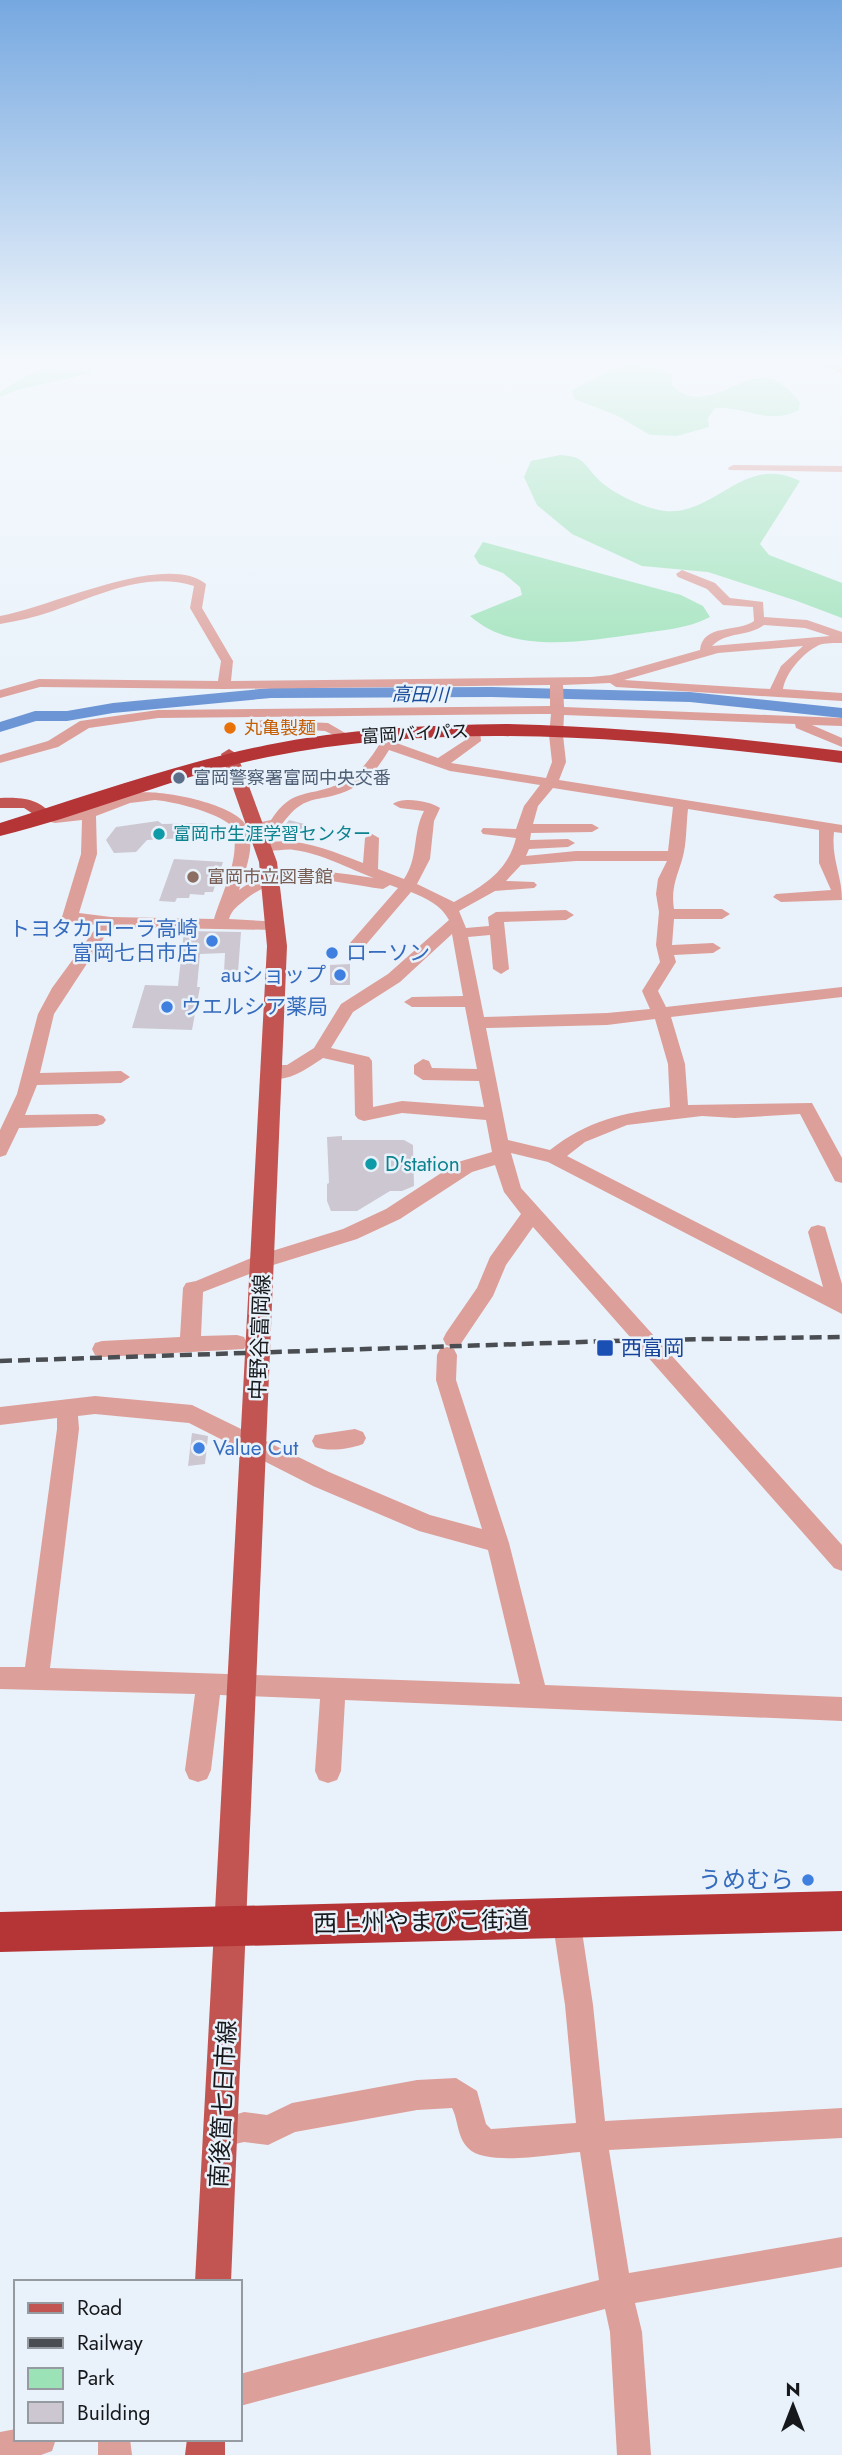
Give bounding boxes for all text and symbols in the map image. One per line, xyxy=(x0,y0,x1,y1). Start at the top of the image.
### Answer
water label: 高田川 xyxy=(391,681,451,709)
place label: 丸亀製麺 xyxy=(244,715,316,741)
street label: 富岡バイパス xyxy=(361,718,469,750)
marker: 丸亀製麺 xyxy=(222,720,238,736)
place label: 富岡警察署富岡中央交番 xyxy=(193,765,391,791)
marker: 富岡警察署富岡中央交番 xyxy=(171,770,187,786)
place label: 富岡市生涯学習センター xyxy=(173,821,371,847)
marker: 富岡市生涯学習センター xyxy=(151,826,167,842)
place label: 富岡市立図書館 xyxy=(207,864,333,890)
marker: 富岡市立図書館 xyxy=(185,869,201,885)
place label: トヨタカローラ高崎 富岡七日市店 xyxy=(9,914,198,968)
marker: トヨタカローラ高崎 富岡七日市店 xyxy=(204,933,220,949)
place label: ローソン xyxy=(346,938,430,968)
marker: ローソン xyxy=(324,945,340,961)
place label: auショップ xyxy=(221,960,326,990)
marker: auショップ xyxy=(332,967,348,983)
place label: ウエルシア薬局 xyxy=(181,992,328,1022)
marker: ウエルシア薬局 xyxy=(159,999,175,1015)
place label: D'station xyxy=(385,1149,460,1179)
marker: D'station xyxy=(363,1156,379,1172)
street label: 中野谷富岡線 xyxy=(243,1274,277,1400)
place label: 西富岡 xyxy=(621,1333,684,1363)
marker: 西富岡 xyxy=(595,1338,615,1358)
place label: Value Cut xyxy=(213,1433,298,1463)
marker: Value Cut xyxy=(191,1440,207,1456)
place label: うめむら xyxy=(698,1862,794,1897)
marker: うめむら xyxy=(800,1872,816,1888)
street label: 西上州やまびこ街道 xyxy=(313,1902,529,1941)
street label: 南後箇七日市線 xyxy=(201,2019,244,2189)
legend xyxy=(14,2280,242,2441)
text: Road xyxy=(77,2293,122,2323)
text: Railway xyxy=(77,2328,143,2358)
text: Park xyxy=(77,2363,115,2393)
north arrow xyxy=(758,2371,828,2441)
text: N xyxy=(785,2376,801,2403)
text: Building xyxy=(77,2398,150,2428)

